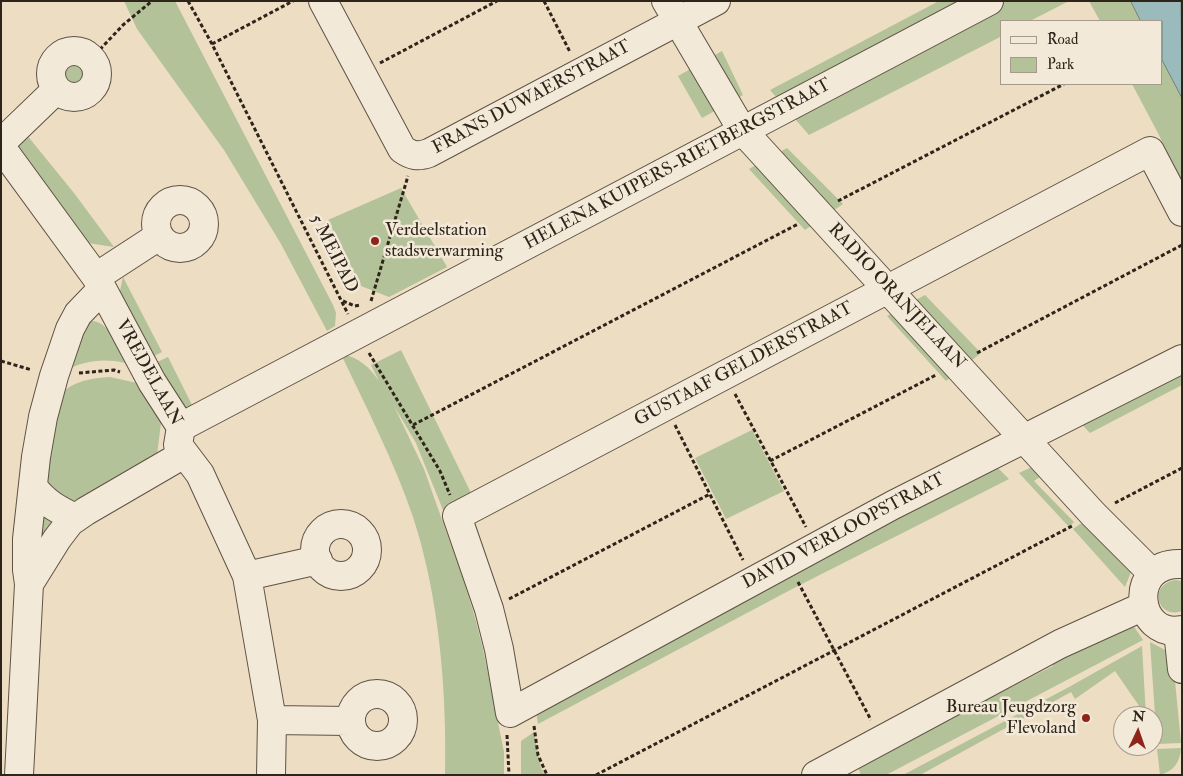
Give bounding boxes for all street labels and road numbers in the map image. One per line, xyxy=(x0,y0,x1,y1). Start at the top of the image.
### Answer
street label: FRANS DUWAERSTRAAT xyxy=(429,36,635,160)
street label: HELENA KUIPERS-RIETBERGSTRAAT xyxy=(521,75,835,255)
street label: 5 MEIPAD xyxy=(304,211,362,297)
street label: RADIO ORANJELAAN xyxy=(823,219,969,375)
street label: GUSTAAF GELDERSTRAAT xyxy=(631,298,857,432)
street label: VREDELAAN xyxy=(110,316,186,430)
street label: DAVID VERLOOPSTRAAT xyxy=(739,469,949,595)

